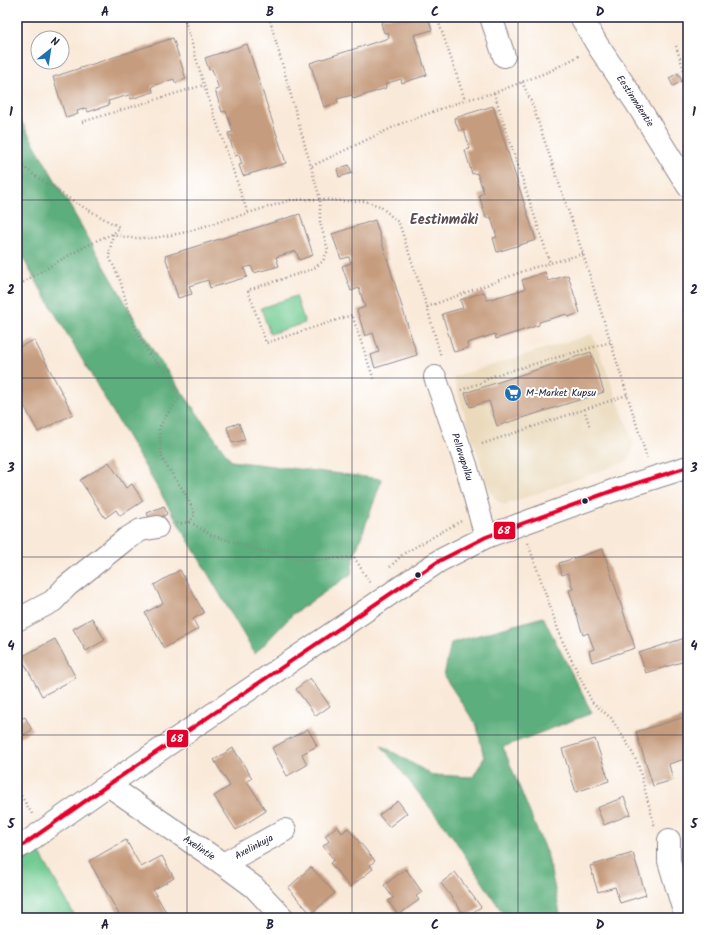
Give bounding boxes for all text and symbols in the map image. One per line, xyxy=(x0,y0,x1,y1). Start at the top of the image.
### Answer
text: A xyxy=(101,2,109,23)
text: B xyxy=(266,2,274,23)
text: C xyxy=(431,2,439,23)
text: D xyxy=(596,2,605,23)
north arrow xyxy=(30,30,70,70)
text: N xyxy=(47,33,62,52)
street label: Eestinmäentie xyxy=(612,72,658,131)
text: 1 xyxy=(9,102,13,123)
text: 1 xyxy=(692,102,696,123)
district label: Eestinmäki xyxy=(410,209,478,231)
text: 2 xyxy=(7,280,15,301)
text: 2 xyxy=(690,280,698,301)
supermarket icon: M-Market Kupsu xyxy=(503,383,523,403)
place label: M-Market Kupsu xyxy=(526,385,596,401)
street label: Pellavapolku xyxy=(447,431,477,483)
text: 3 xyxy=(6,458,15,479)
text: 3 xyxy=(689,458,698,479)
unlabelled marker xyxy=(580,496,590,506)
line badge: 68 xyxy=(493,521,516,540)
text: 68 xyxy=(498,522,511,540)
unlabelled marker xyxy=(413,570,423,580)
text: 4 xyxy=(7,636,15,657)
text: 4 xyxy=(690,636,698,657)
line badge: 68 xyxy=(166,729,189,748)
text: 68 xyxy=(171,730,184,748)
text: 5 xyxy=(7,814,16,835)
text: 5 xyxy=(690,814,699,835)
street label: Axelinkuja xyxy=(232,830,276,864)
street label: Axelintie xyxy=(180,831,219,865)
text: A xyxy=(101,915,109,935)
text: B xyxy=(266,915,274,935)
text: C xyxy=(431,915,439,935)
text: D xyxy=(596,915,605,935)

